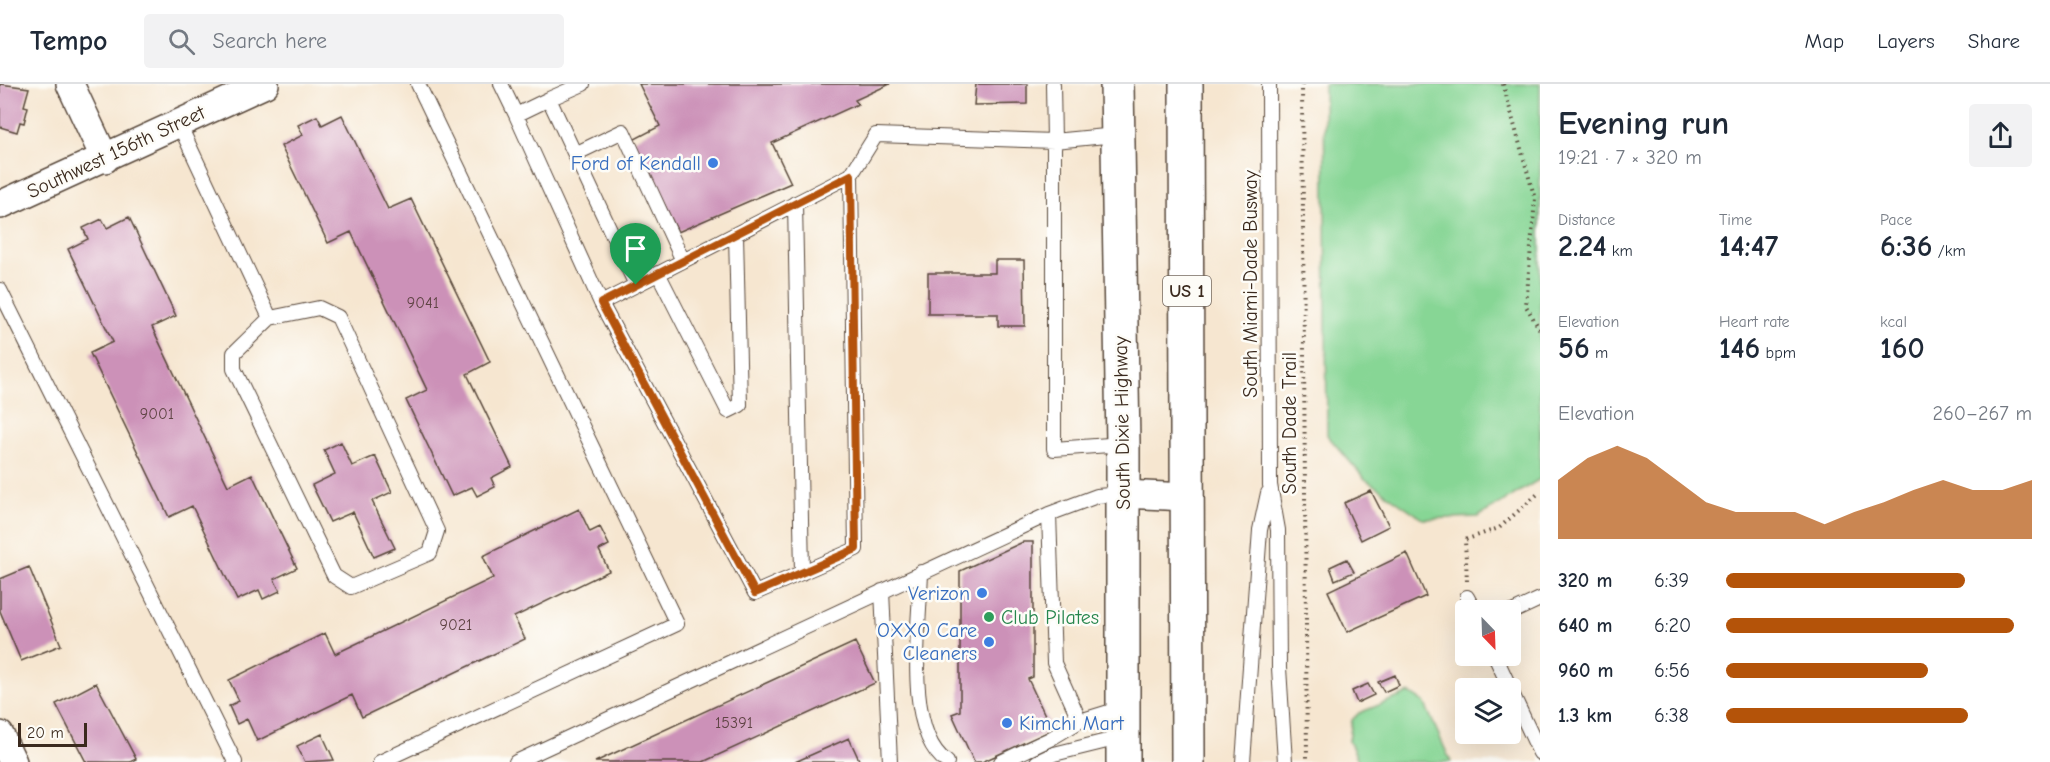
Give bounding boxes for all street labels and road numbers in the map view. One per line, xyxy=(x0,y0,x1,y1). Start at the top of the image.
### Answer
street label: Southwest 156th Street xyxy=(23,100,210,203)
street label: South Miami-Dade Busway xyxy=(1239,170,1262,398)
road number: US 1 xyxy=(1163,276,1211,306)
street label: South Dixie Highway xyxy=(1109,336,1135,510)
street label: South Dade Trail xyxy=(1278,352,1301,494)

